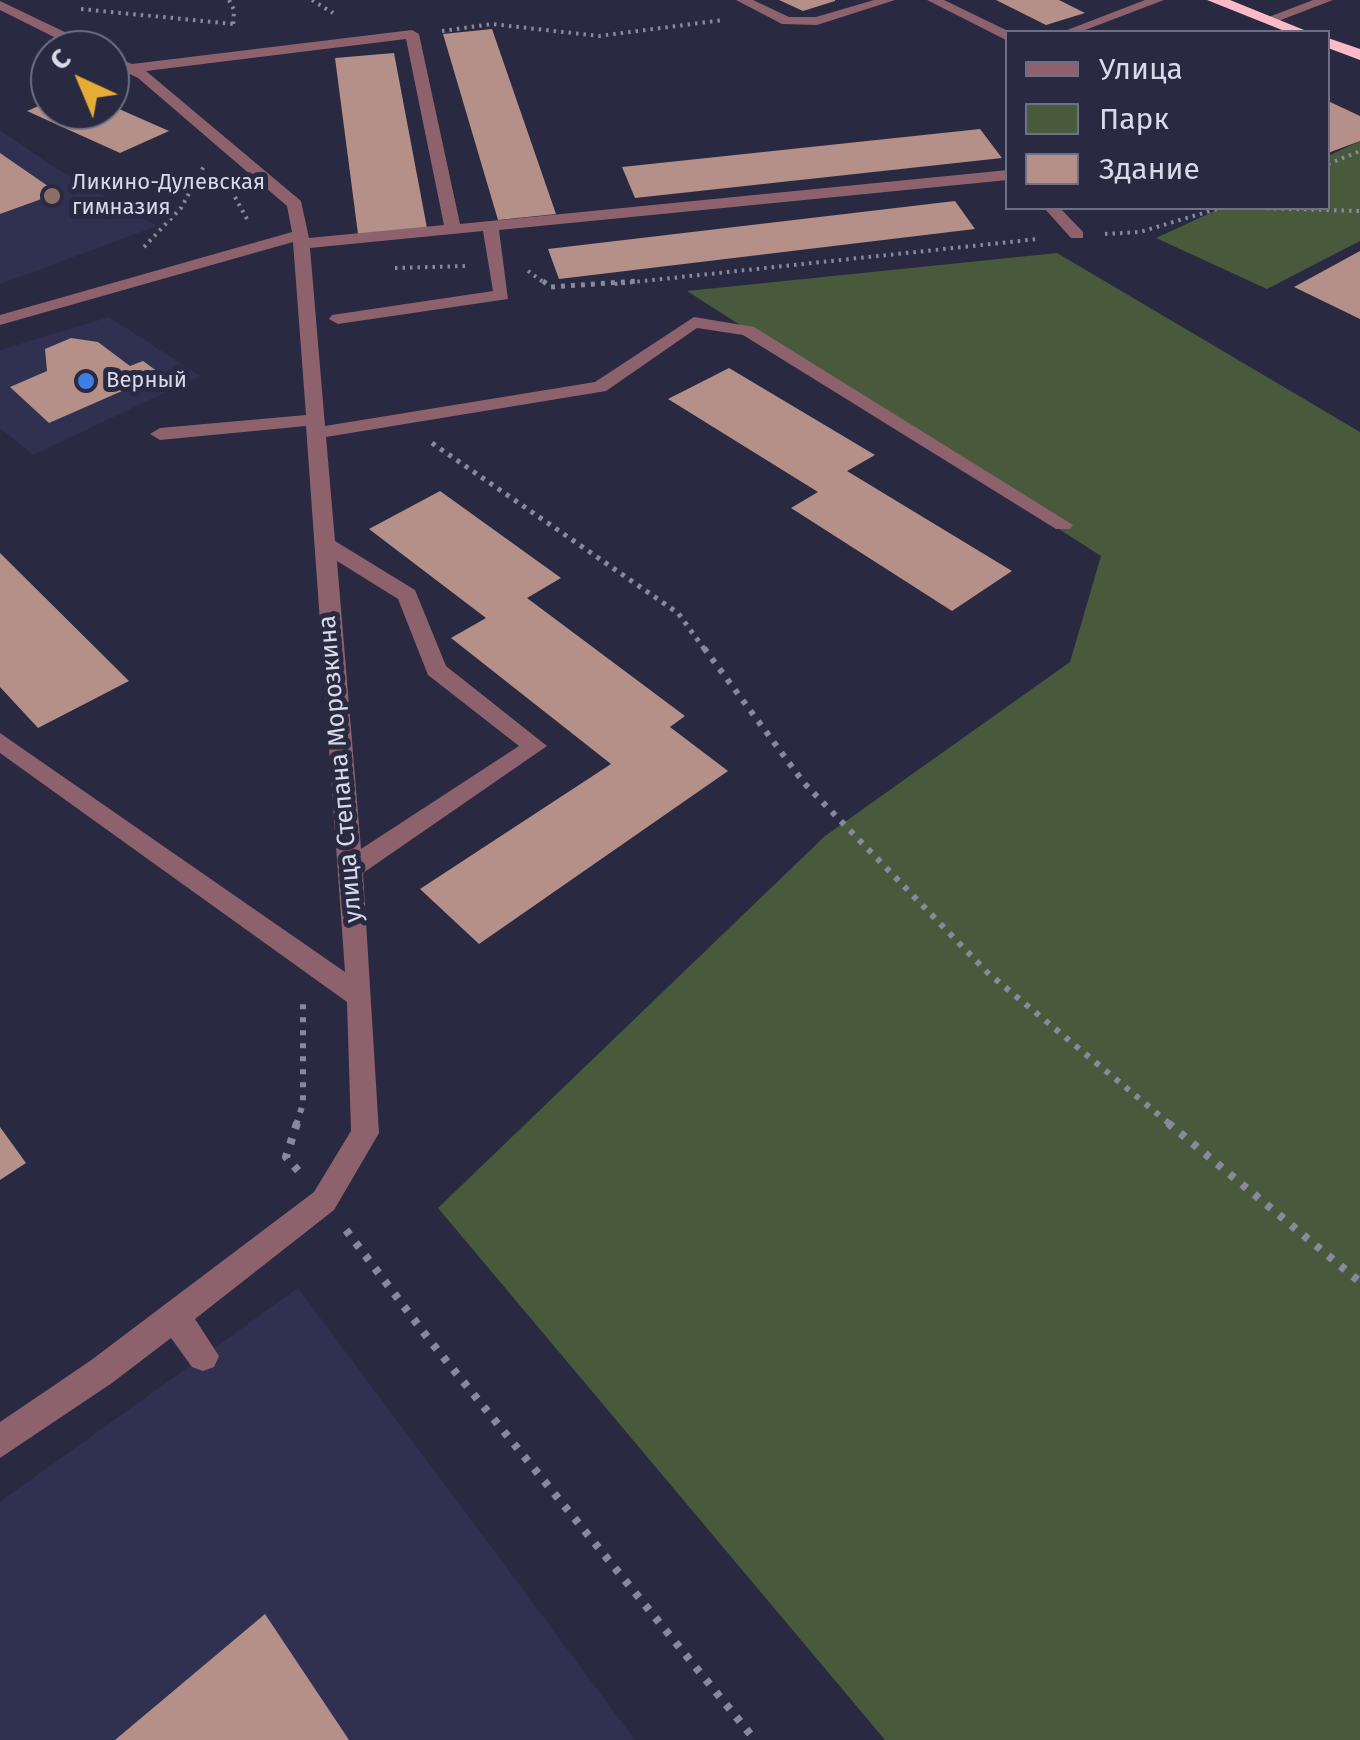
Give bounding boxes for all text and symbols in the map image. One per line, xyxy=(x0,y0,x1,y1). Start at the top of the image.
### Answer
north arrow xyxy=(30,30,130,130)
legend xyxy=(1005,30,1330,210)
text: С xyxy=(43,42,77,77)
text: Улица xyxy=(1099,51,1183,87)
text: Парк xyxy=(1099,101,1169,137)
text: Здание xyxy=(1099,151,1200,187)
place label: Ликино-Дулевская гимназия xyxy=(72,170,265,222)
marker: Ликино-Дулевская гимназия xyxy=(41,185,63,207)
place label: Верный xyxy=(106,368,187,394)
marker: Верный xyxy=(75,370,97,392)
street label: улица Степана Морозкина xyxy=(313,614,369,924)

